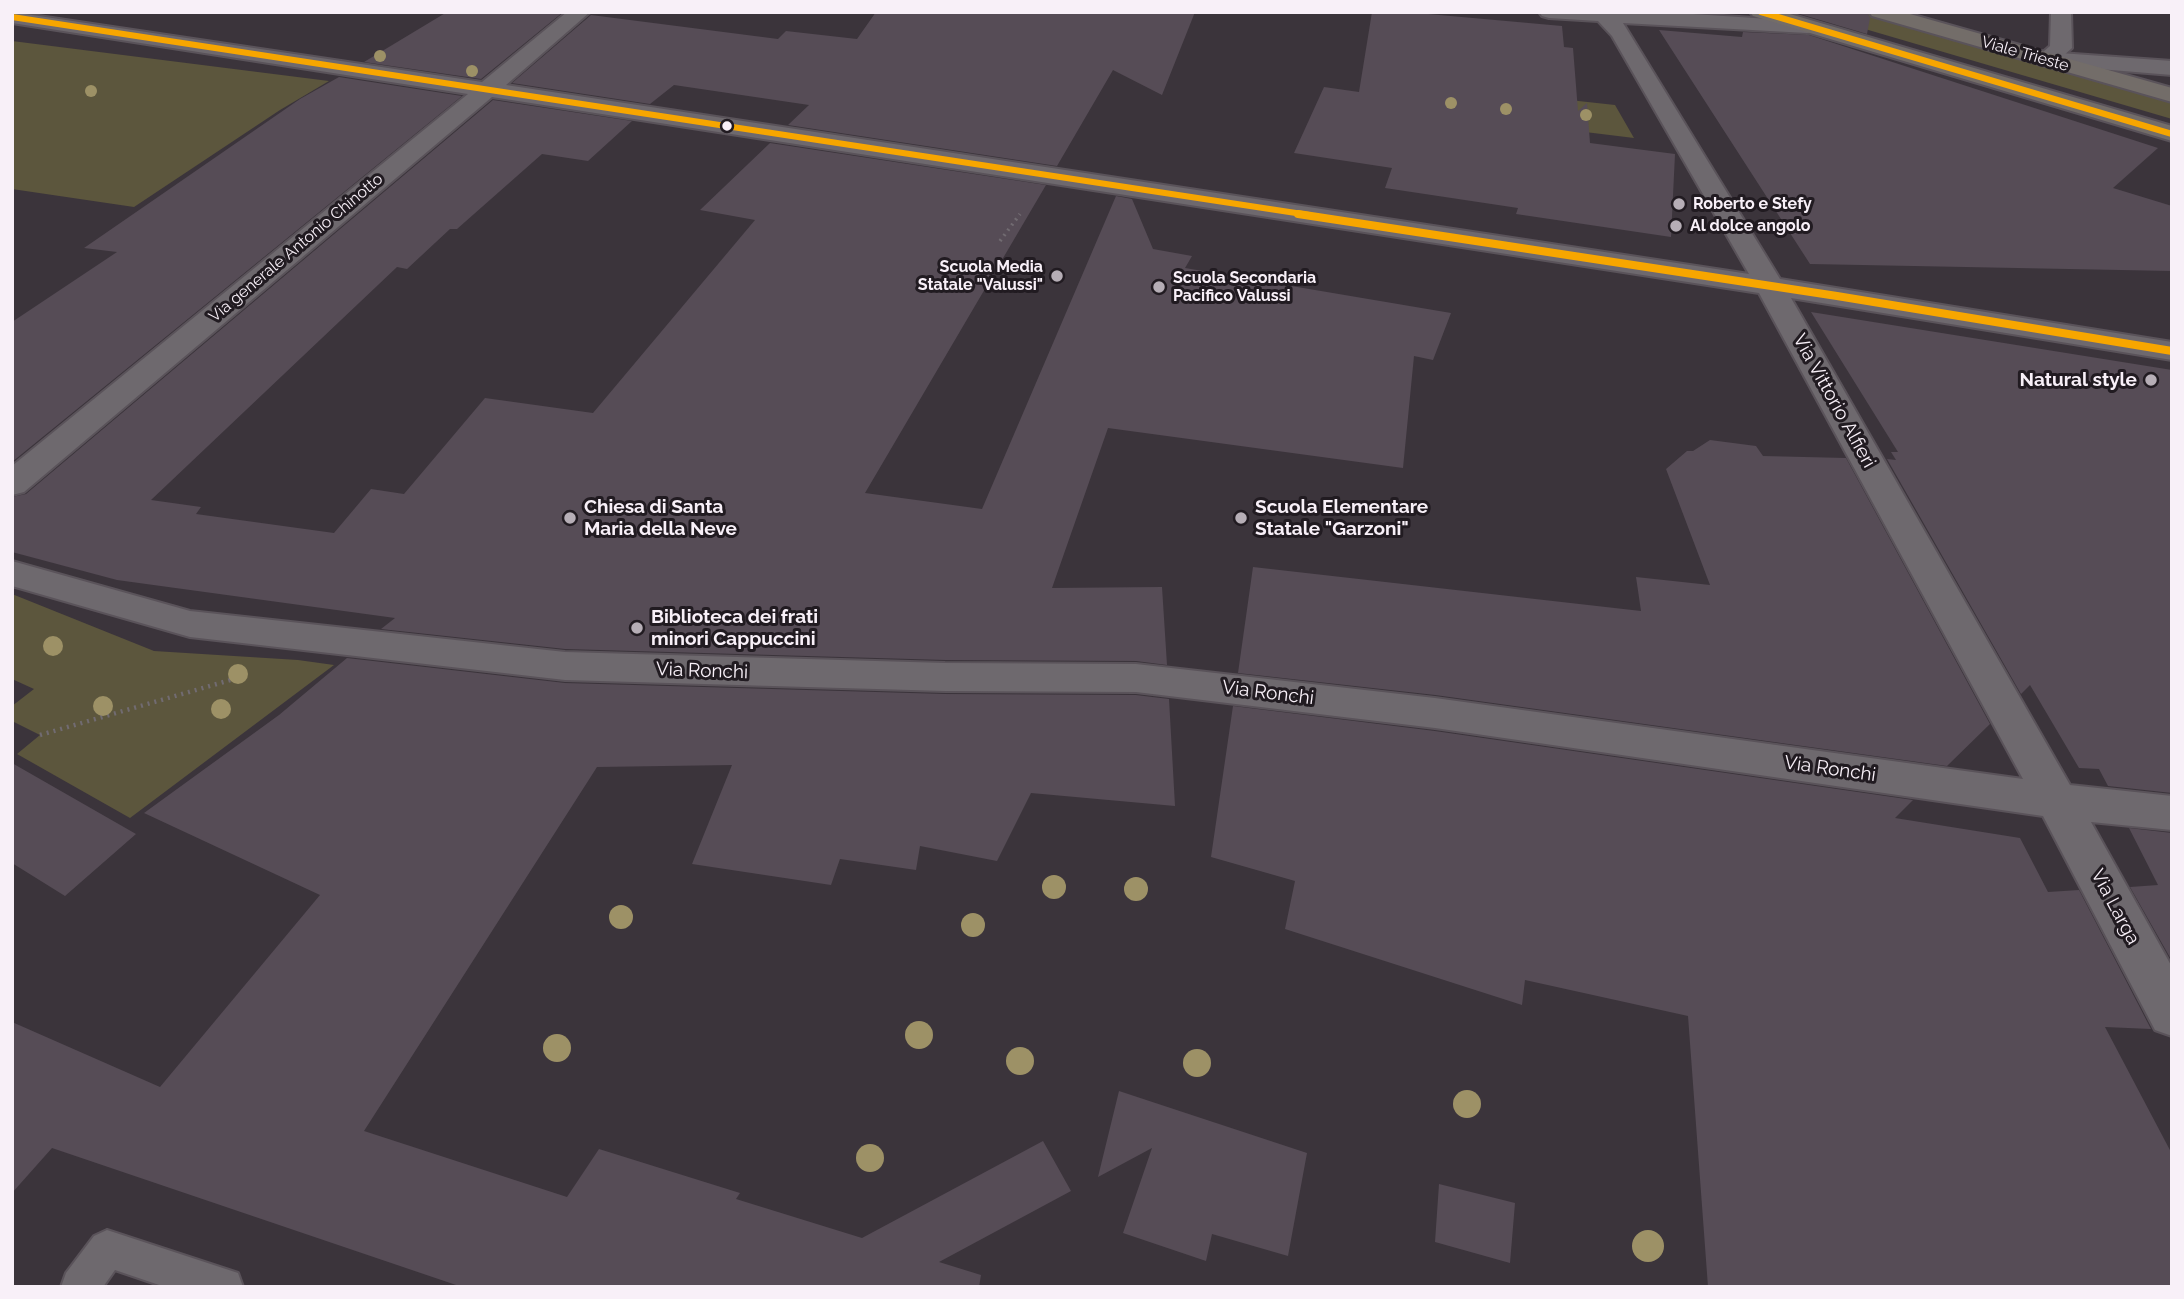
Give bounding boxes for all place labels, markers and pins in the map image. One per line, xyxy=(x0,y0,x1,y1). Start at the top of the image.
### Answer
unlabelled marker xyxy=(720,119,734,133)
place label: Roberto e Stefy xyxy=(1693,194,1812,214)
marker: Roberto e Stefy xyxy=(1671,196,1687,212)
place label: Al dolce angolo xyxy=(1690,216,1811,236)
marker: Al dolce angolo xyxy=(1668,218,1684,234)
place label: Scuola Media Statale "Valussi" xyxy=(918,257,1043,295)
marker: Scuola Media Statale "Valussi" xyxy=(1049,268,1065,284)
place label: Scuola Secondaria Pacifico Valussi xyxy=(1173,268,1316,306)
marker: Scuola Secondaria Pacifico Valussi xyxy=(1151,279,1167,295)
place label: Natural style xyxy=(2020,369,2137,391)
marker: Natural style xyxy=(2143,372,2159,388)
place label: Chiesa di Santa Maria della Neve xyxy=(584,496,737,540)
place label: Scuola Elementare Statale "Garzoni" xyxy=(1255,496,1428,540)
marker: Chiesa di Santa Maria della Neve xyxy=(562,510,578,526)
marker: Scuola Elementare Statale "Garzoni" xyxy=(1233,510,1249,526)
place label: Biblioteca dei frati minori Cappuccini xyxy=(651,606,818,650)
marker: Biblioteca dei frati minori Cappuccini xyxy=(629,620,645,636)

